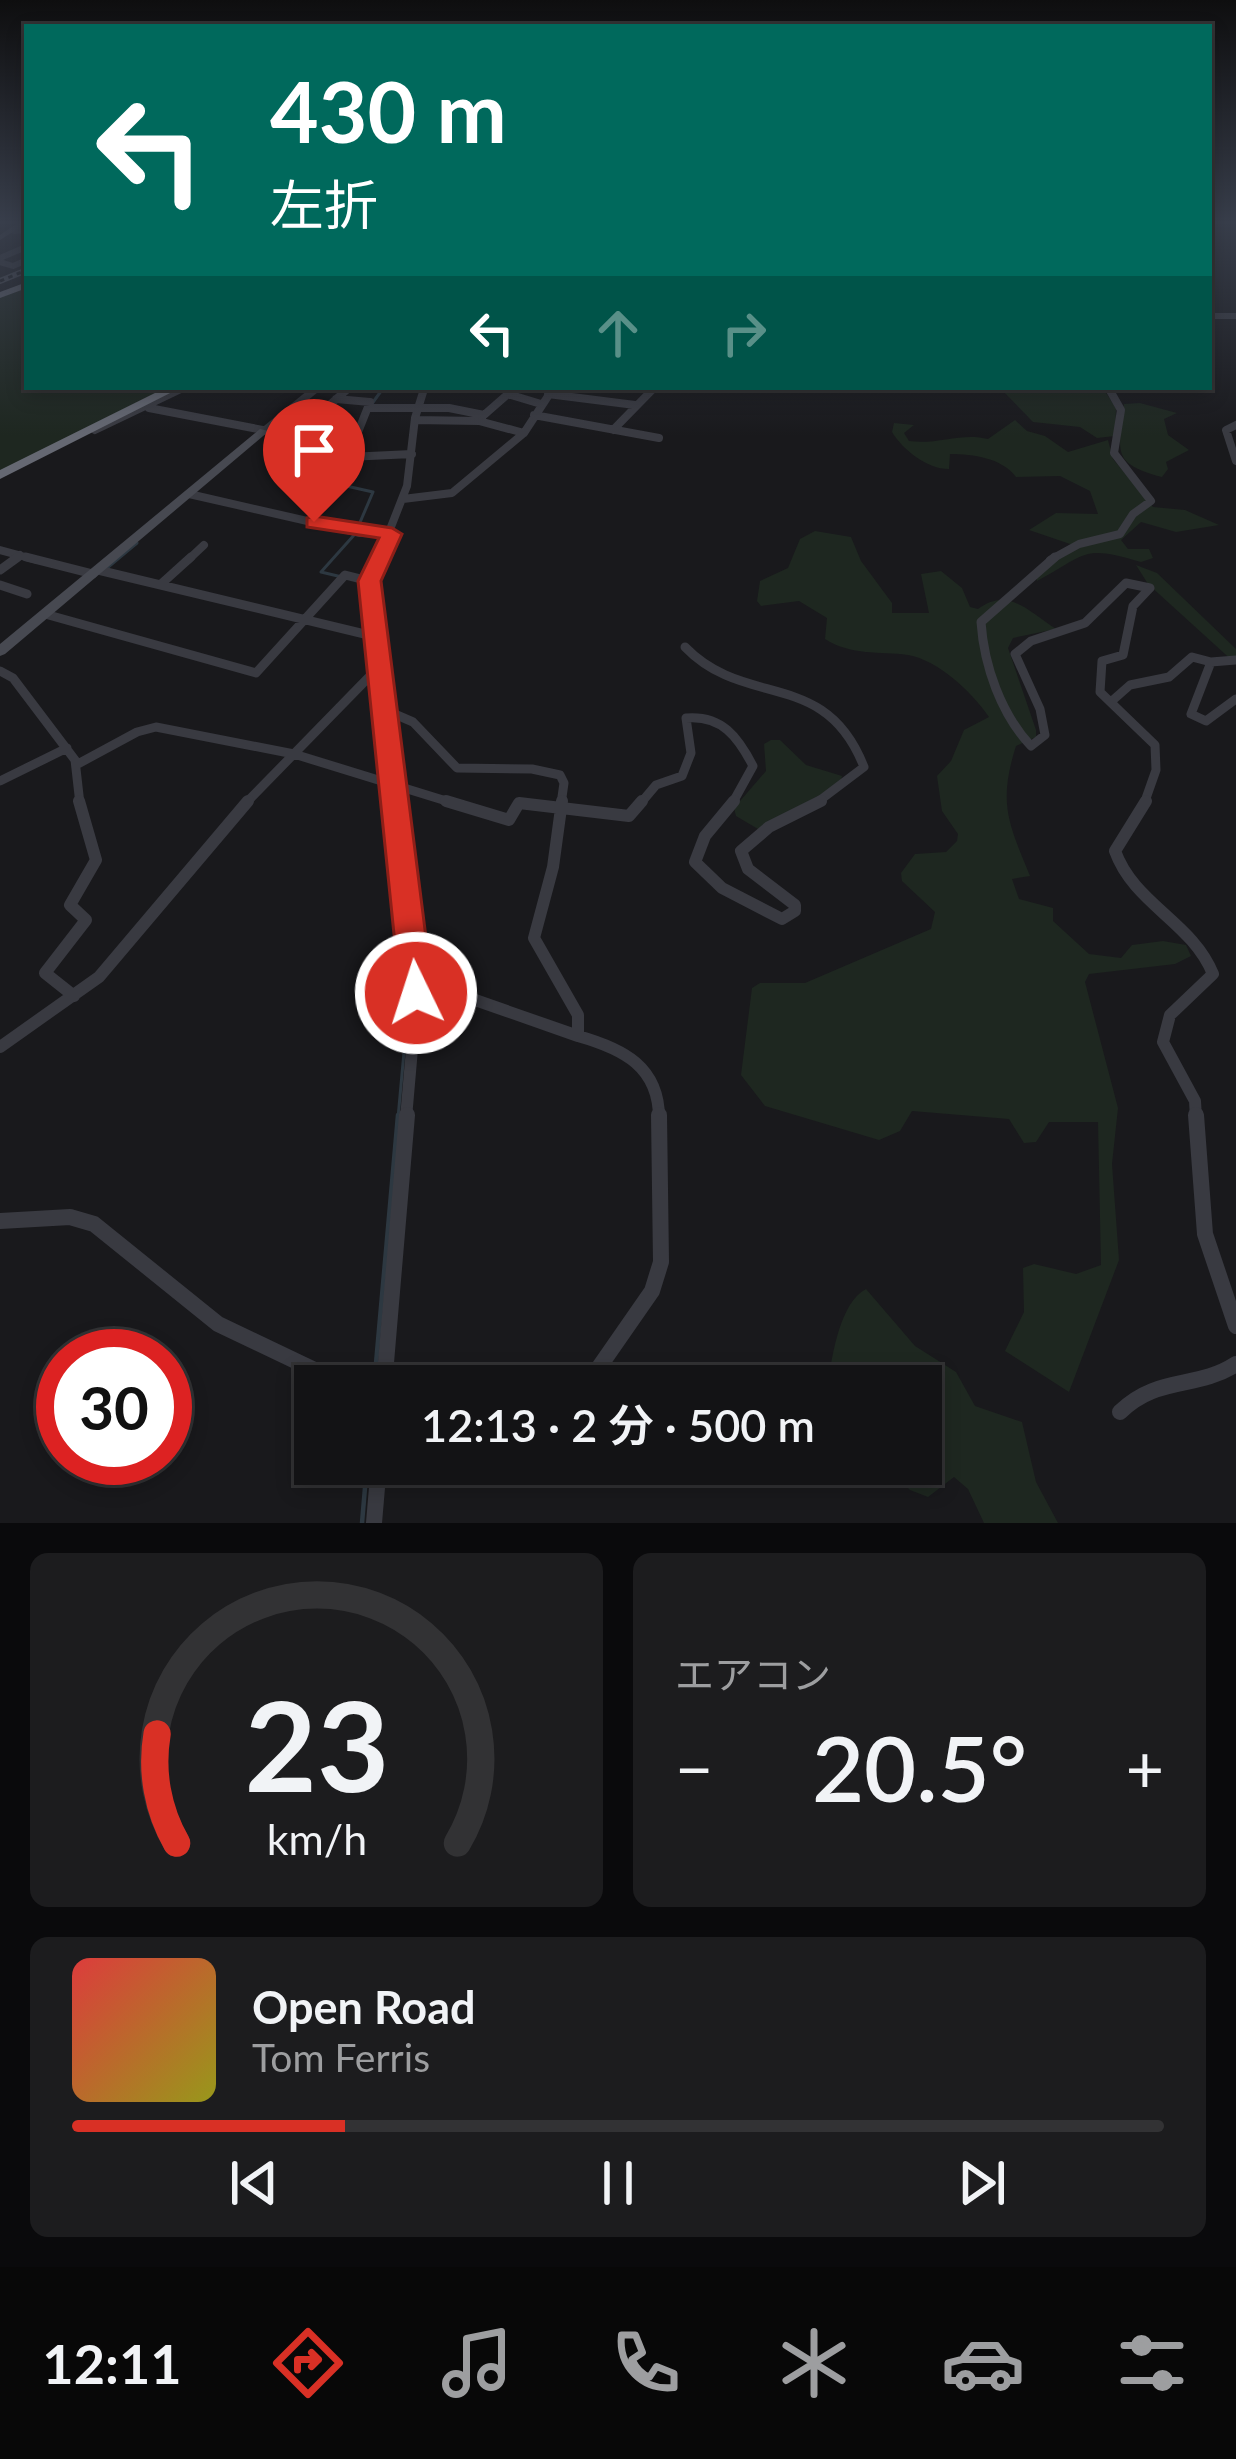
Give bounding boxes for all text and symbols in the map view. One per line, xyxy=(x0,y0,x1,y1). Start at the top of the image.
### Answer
text: 430 m xyxy=(270,60,507,161)
icon: left xyxy=(72,72,228,228)
text: 左折 xyxy=(270,172,378,237)
icon: left xyxy=(459,300,525,366)
icon: ahead xyxy=(585,300,651,366)
icon: right xyxy=(711,300,777,366)
pin xyxy=(263,399,365,522)
icon: arrive xyxy=(281,417,347,483)
position arrow xyxy=(353,930,479,1056)
speed limit sign: 30 xyxy=(36,1329,192,1485)
text: 12:13 · 2 分 · 500 m xyxy=(421,1398,815,1452)
text: エアコン xyxy=(675,1651,831,1697)
text: 23 xyxy=(244,1669,389,1819)
text: 20.5° xyxy=(812,1713,1027,1821)
text: − xyxy=(675,1728,713,1807)
text: + xyxy=(1126,1728,1164,1807)
text: km/h xyxy=(266,1813,367,1864)
text: Open Road xyxy=(252,1980,476,2034)
text: Tom Ferris xyxy=(252,2034,430,2080)
icon: previous xyxy=(221,2150,287,2216)
icon: pause xyxy=(585,2150,651,2216)
icon: next xyxy=(949,2150,1015,2216)
icon: directions xyxy=(266,2321,350,2405)
icon: music xyxy=(435,2321,519,2405)
icon: phone xyxy=(604,2321,688,2405)
icon: climate xyxy=(772,2321,856,2405)
icon: car xyxy=(941,2321,1025,2405)
icon: filters xyxy=(1110,2321,1194,2405)
text: 12:11 xyxy=(42,2331,182,2396)

